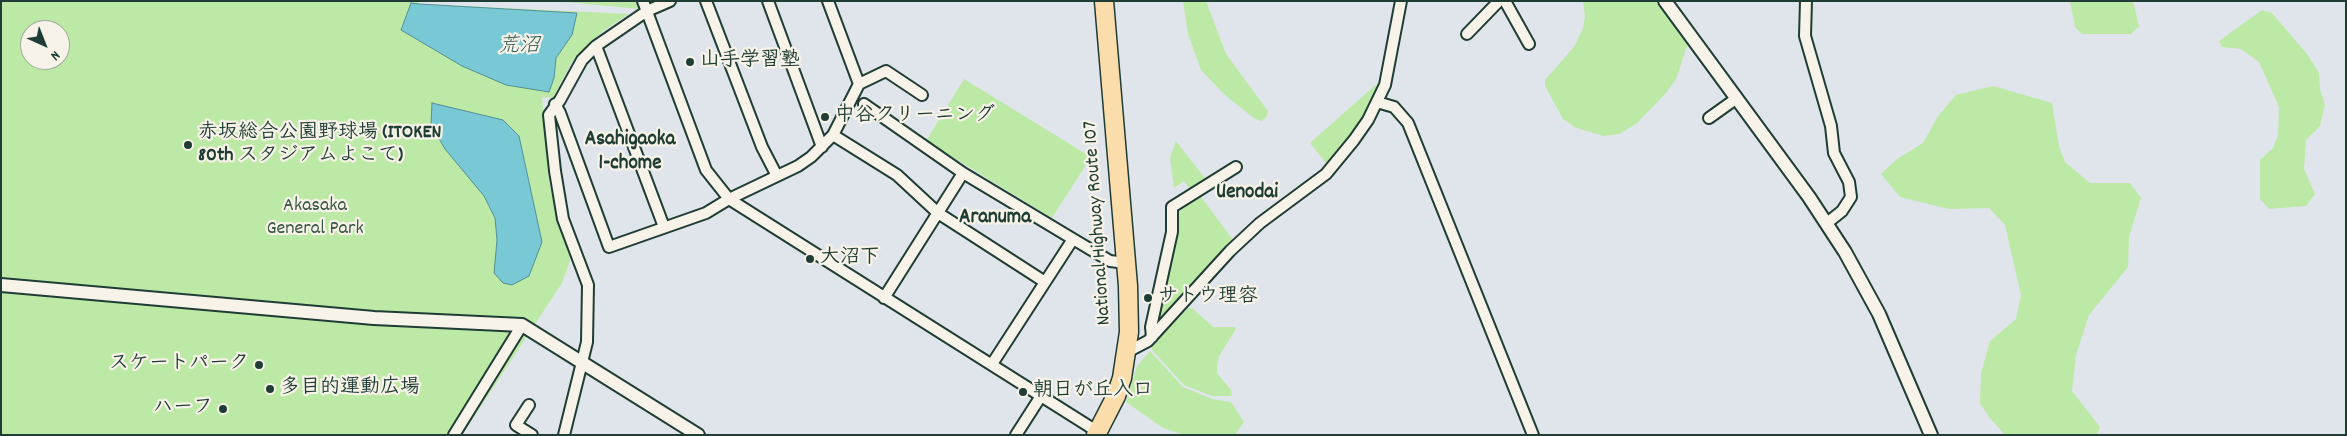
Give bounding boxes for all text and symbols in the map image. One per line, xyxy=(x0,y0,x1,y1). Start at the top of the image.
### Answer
north arrow xyxy=(20,20,70,70)
water label: 荒沼 xyxy=(498,35,540,61)
text: N xyxy=(45,45,64,65)
place label: 山手学習塾 xyxy=(700,50,800,74)
marker: 山手学習塾 xyxy=(684,56,696,68)
place label: 中谷クリーニング xyxy=(835,105,995,129)
marker: 中谷クリーニング xyxy=(819,111,831,123)
street label: National Highway Route 107 xyxy=(1080,120,1118,326)
place label: 赤坂総合公園野球場 (ITOKEN 80th スタジアムよこて) xyxy=(198,122,441,169)
district label: Asahigaoka 1-chome xyxy=(585,128,675,178)
marker: 赤坂総合公園野球場 (ITOKEN 80th スタジアムよこて) xyxy=(182,139,194,151)
district label: Uenodai xyxy=(1216,181,1278,207)
park label: Akasaka General Park xyxy=(266,195,364,242)
district label: Aranuma xyxy=(959,206,1031,232)
place label: 大沼下 xyxy=(820,247,880,271)
marker: 大沼下 xyxy=(804,253,816,265)
place label: サトウ理容 xyxy=(1158,286,1258,310)
marker: サトウ理容 xyxy=(1142,292,1154,304)
place label: スケートパーク xyxy=(109,353,249,377)
marker: スケートパーク xyxy=(253,359,265,371)
place label: 多目的運動広場 xyxy=(280,377,420,401)
place label: 朝日が丘入口 xyxy=(1033,380,1153,404)
marker: 多目的運動広場 xyxy=(264,383,276,395)
marker: 朝日が丘入口 xyxy=(1017,386,1029,398)
place label: ハーフ xyxy=(153,397,213,421)
marker: ハーフ xyxy=(217,403,229,415)

